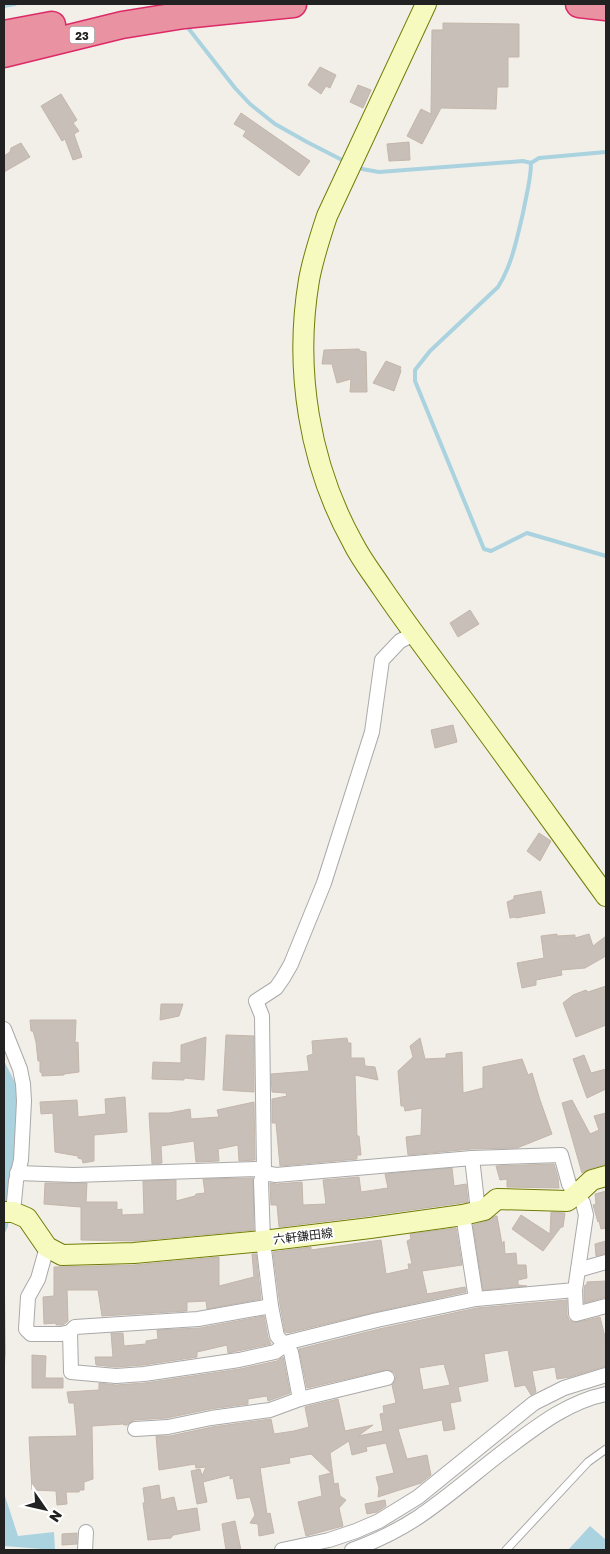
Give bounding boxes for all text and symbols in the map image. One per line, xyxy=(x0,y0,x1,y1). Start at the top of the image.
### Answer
road number: 23 xyxy=(70,26,94,44)
street label: 六軒鎌田線 xyxy=(272,1225,334,1247)
north arrow xyxy=(20,1484,70,1534)
text: N xyxy=(46,1507,66,1526)

